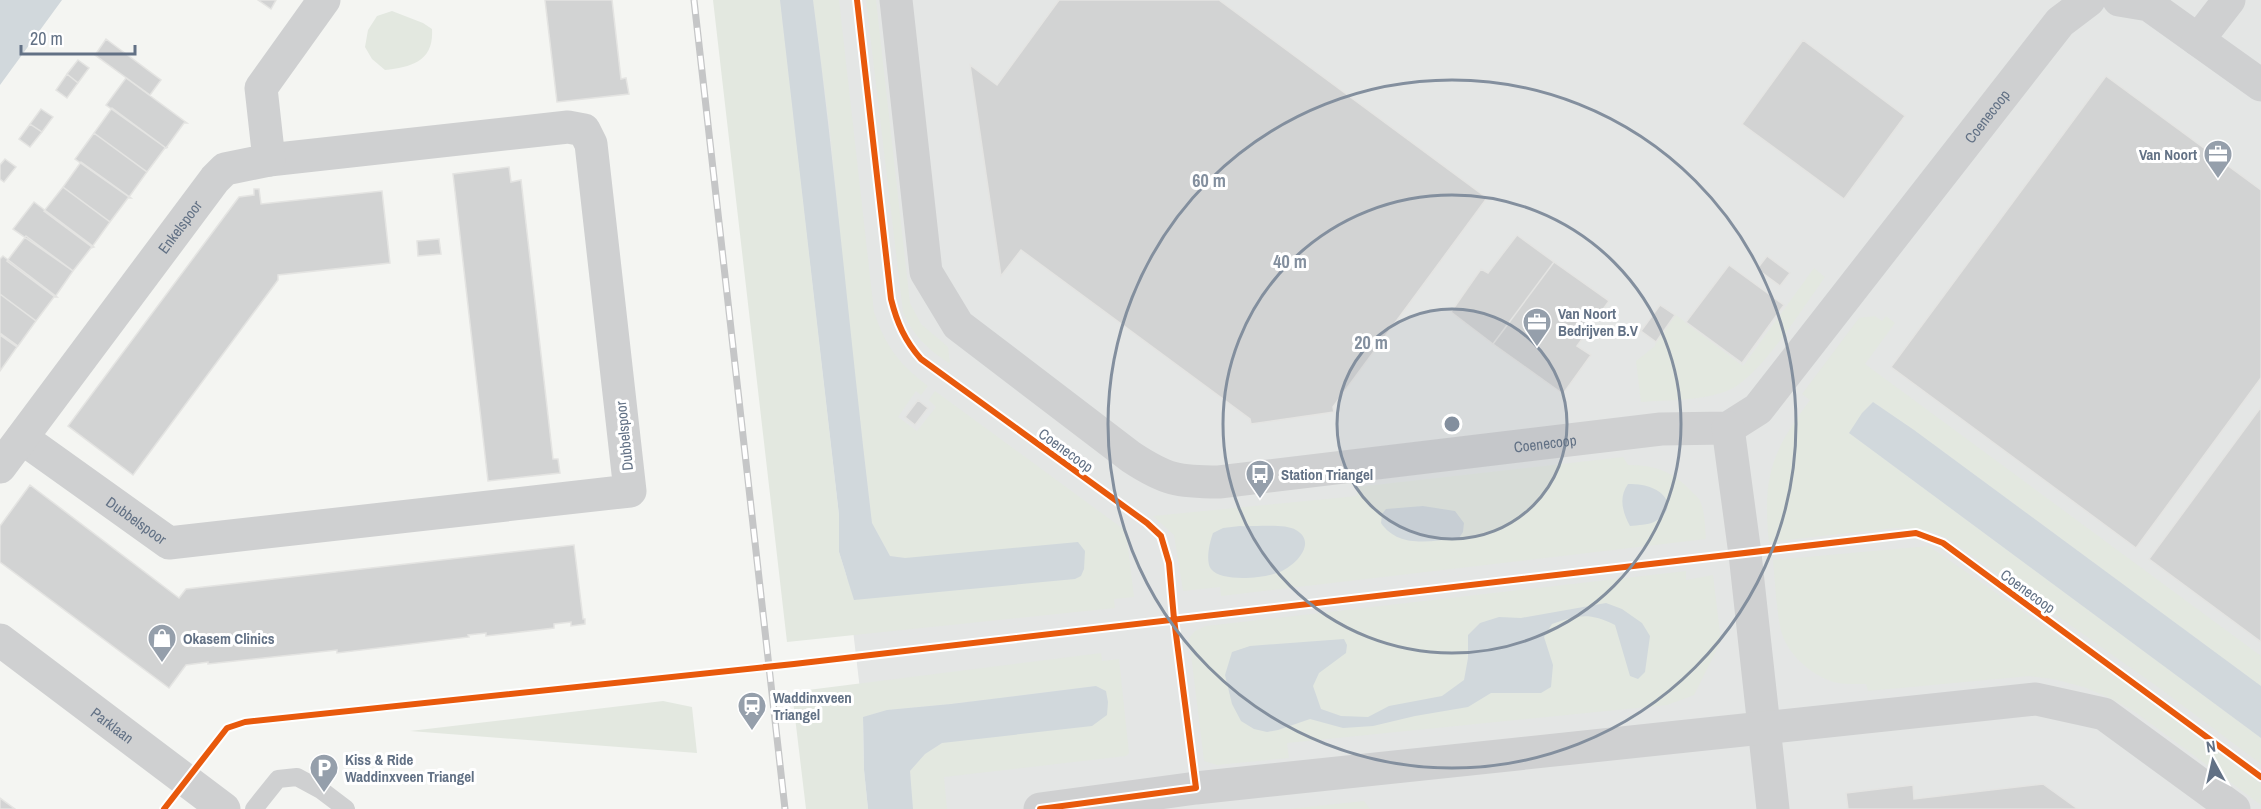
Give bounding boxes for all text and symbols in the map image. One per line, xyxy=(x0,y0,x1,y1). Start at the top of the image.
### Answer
scale bar xyxy=(21,18,135,56)
text: 20 m xyxy=(30,26,63,51)
street label: Coenecoop xyxy=(1959,85,2014,147)
office icon: Van Noort xyxy=(2202,138,2234,180)
place label: Van Noort xyxy=(2139,144,2197,165)
text: 60 m xyxy=(1192,168,1226,193)
street label: Enkelspoor xyxy=(153,196,206,258)
text: 40 m xyxy=(1273,249,1307,274)
place label: Van Noort Bedrijven B.V xyxy=(1558,303,1639,341)
office icon: Van Noort Bedrijven B.V xyxy=(1521,306,1553,348)
text: 20 m xyxy=(1354,330,1388,355)
street label: Dubbelspoor xyxy=(610,400,638,472)
centre of rings xyxy=(1442,414,1462,434)
street label: Coenecoop xyxy=(1034,423,1098,477)
street label: Coenecoop xyxy=(1512,429,1578,457)
bus stop icon: Station Triangel xyxy=(1244,458,1276,500)
place label: Station Triangel xyxy=(1281,464,1373,485)
street label: Dubbelspoor xyxy=(102,491,171,549)
street label: Coenecoop xyxy=(1996,564,2060,618)
shop icon: Okasem Clinics xyxy=(146,622,178,664)
place label: Okasem Clinics xyxy=(183,628,275,649)
place label: Waddinxveen Triangel xyxy=(773,687,852,725)
station icon: Waddinxveen Triangel xyxy=(736,690,768,732)
street label: Parklaan xyxy=(87,702,138,748)
north arrow xyxy=(2183,731,2243,791)
text: N xyxy=(2205,735,2217,758)
place label: Kiss & Ride Waddinxveen Triangel xyxy=(345,749,474,787)
parking icon: Kiss & Ride Waddinxveen Triangel xyxy=(308,752,340,794)

